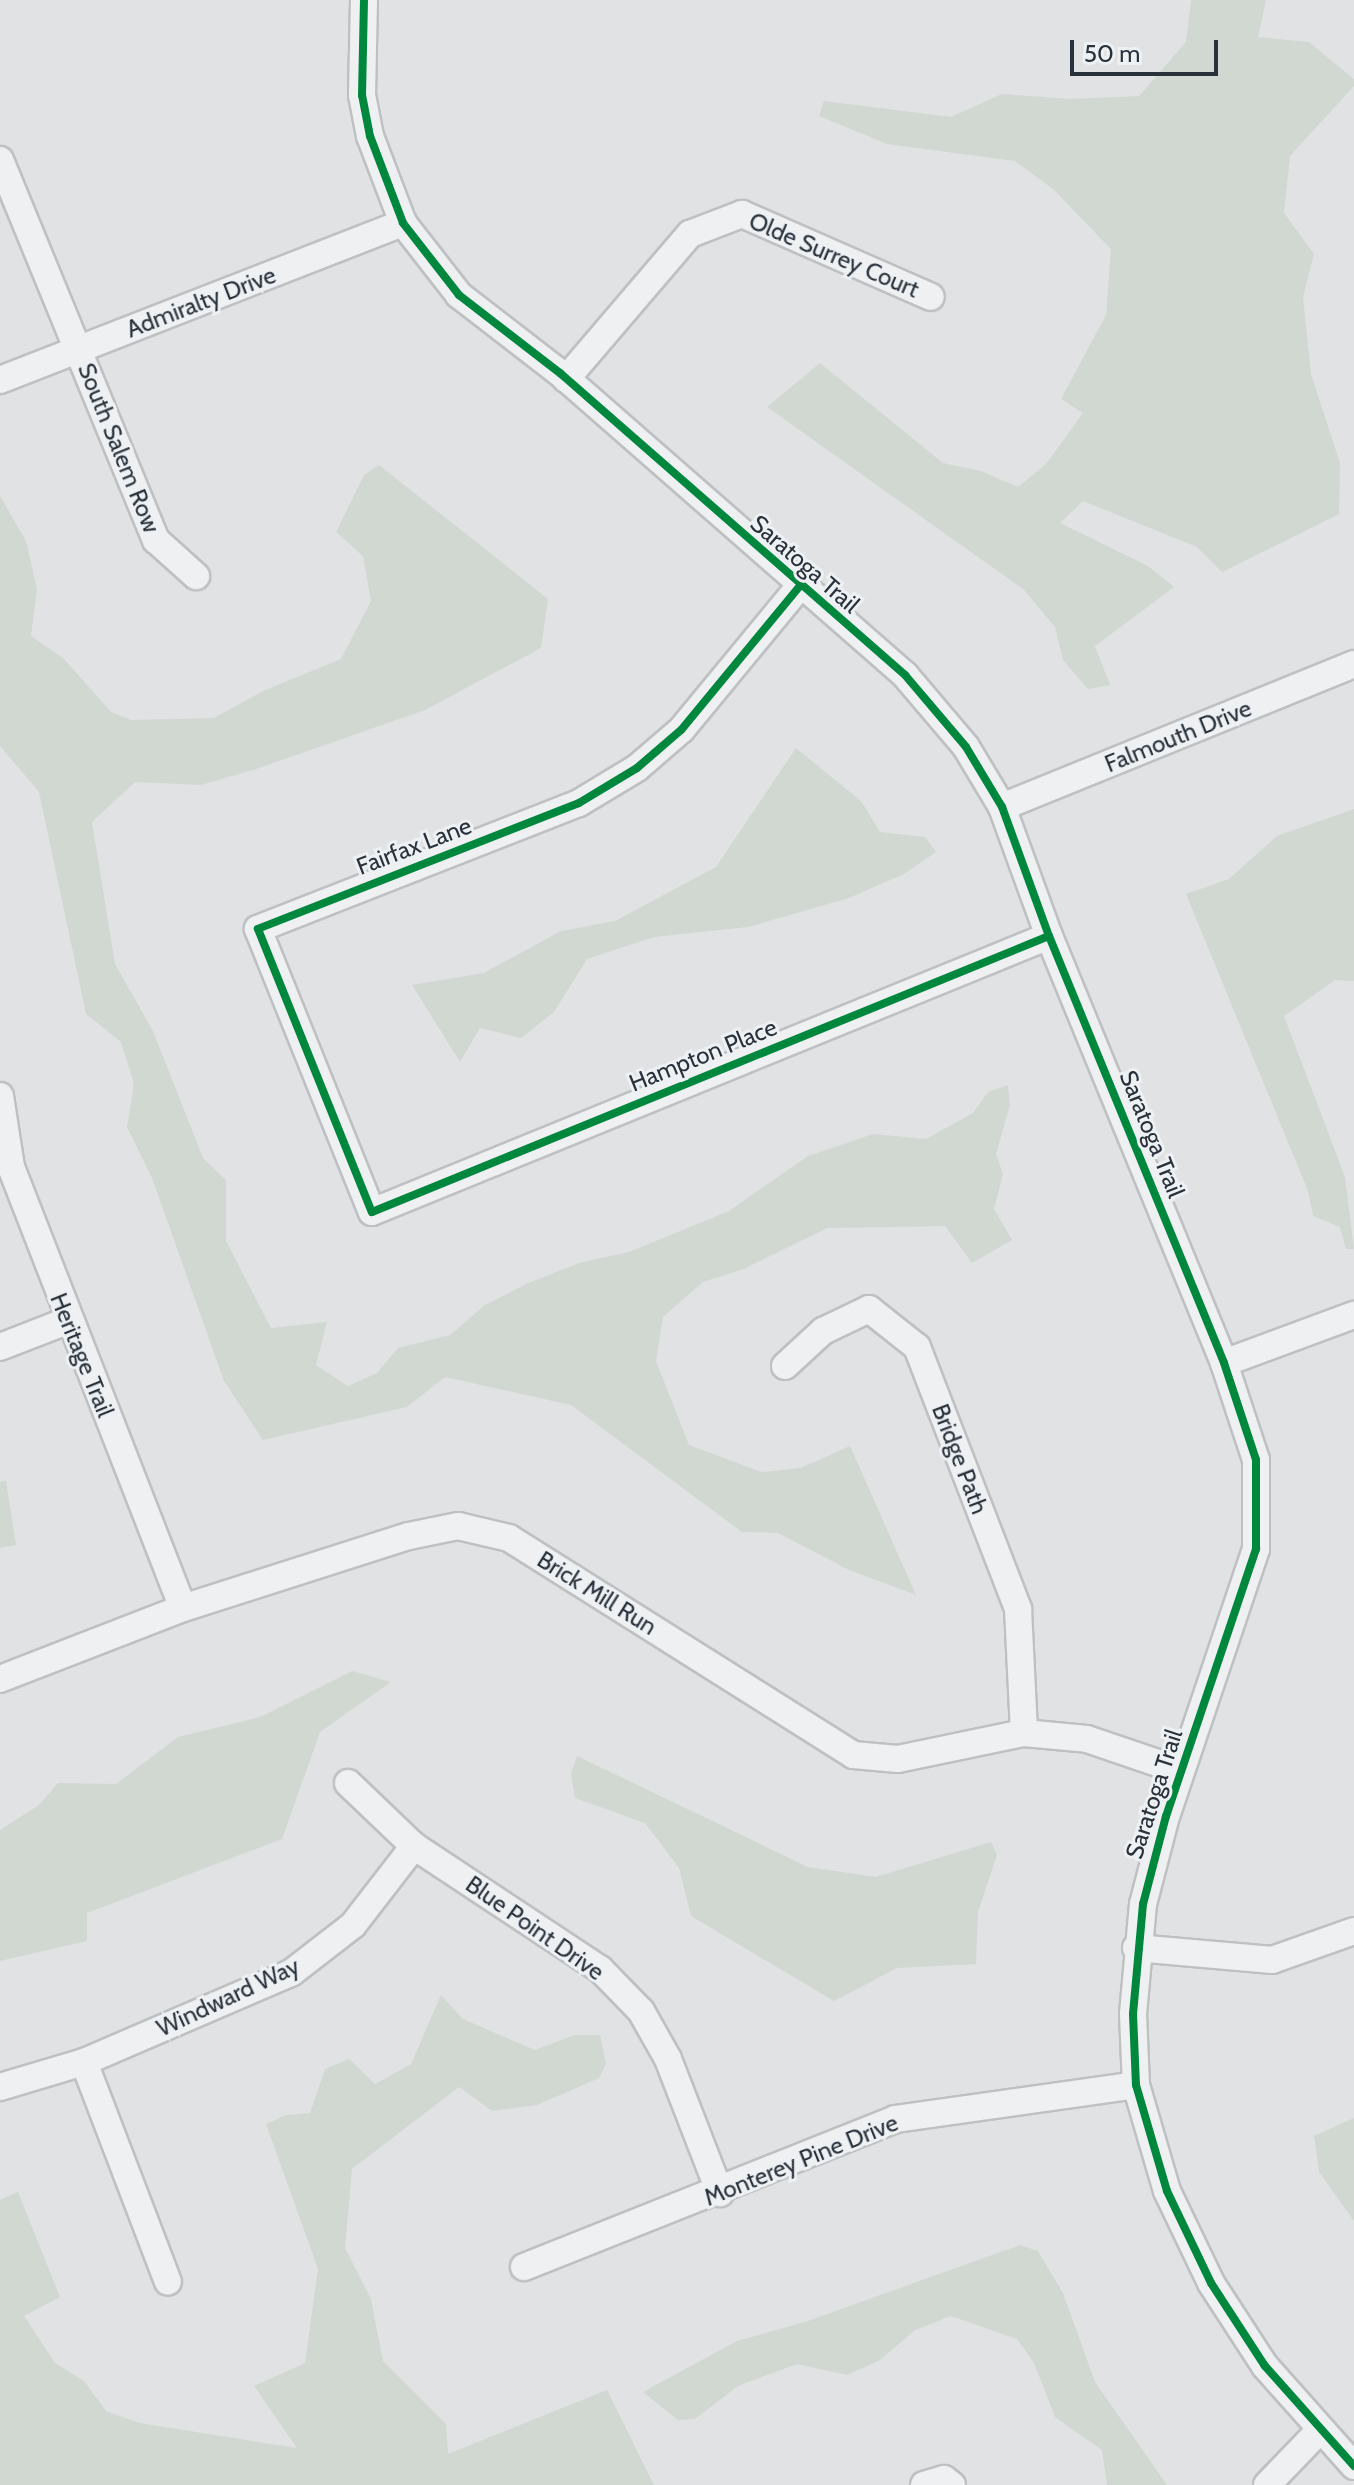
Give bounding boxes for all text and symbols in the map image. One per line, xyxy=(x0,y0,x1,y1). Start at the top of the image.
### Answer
scale bar xyxy=(1074,24,1222,74)
text: 50 m xyxy=(1084,39,1140,68)
street label: Olde Surrey Court xyxy=(745,206,923,304)
street label: Admiralty Drive xyxy=(122,260,280,344)
street label: South Salem Row xyxy=(72,359,166,537)
street label: Saratoga Trail xyxy=(745,509,865,619)
street label: Falmouth Drive xyxy=(1101,694,1255,778)
street label: Fairfax Lane xyxy=(352,811,476,881)
street label: Hampton Place xyxy=(625,1012,781,1098)
street label: Saratoga Trail xyxy=(1113,1066,1191,1202)
street label: Heritage Trail xyxy=(44,1289,120,1421)
street label: Bridge Path xyxy=(926,1400,994,1518)
street label: Brick Mill Run xyxy=(532,1545,662,1641)
street label: Saratoga Trail xyxy=(1119,1726,1189,1862)
street label: Blue Point Drive xyxy=(460,1870,610,1986)
street label: Windward Way xyxy=(152,1951,304,2043)
street label: Monterey Pine Drive xyxy=(700,2108,902,2212)

